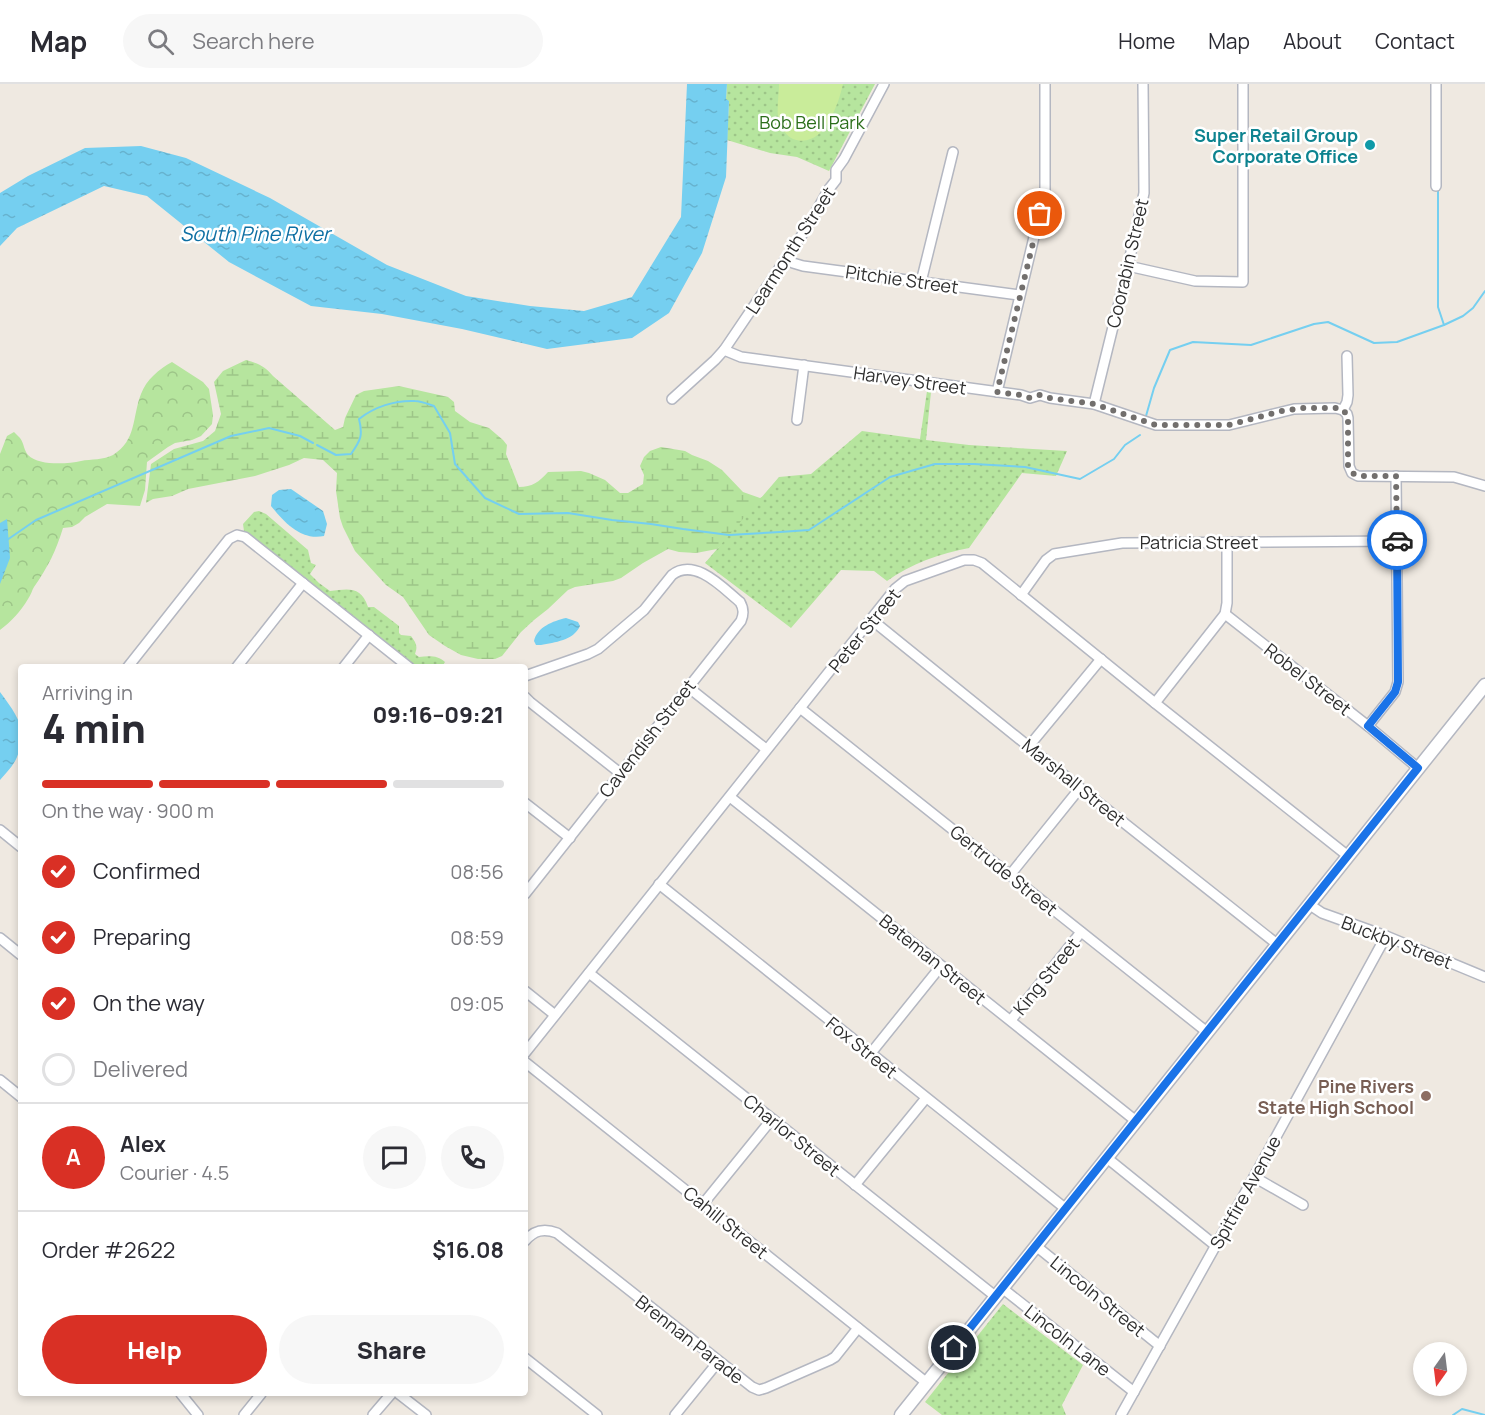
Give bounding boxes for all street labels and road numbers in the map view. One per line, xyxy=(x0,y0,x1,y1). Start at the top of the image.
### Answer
street label: Learmonth Street xyxy=(740,182,840,318)
street label: Coorabin Street xyxy=(1100,196,1154,330)
street label: Pitchie Street xyxy=(844,259,960,299)
street label: Harvey Street xyxy=(852,360,968,400)
street label: Patricia Street xyxy=(1140,530,1258,554)
street label: Peter Street xyxy=(823,583,905,677)
street label: Robel Street xyxy=(1260,638,1356,720)
street label: Cavendish Street xyxy=(593,674,701,802)
street label: Marshall Street xyxy=(1017,733,1131,831)
street label: Gertrude Street xyxy=(945,819,1063,921)
street label: Bateman Street xyxy=(875,909,991,1009)
street label: Buckby Street xyxy=(1338,910,1456,974)
street label: King Street xyxy=(1008,932,1084,1020)
street label: Fox Street xyxy=(821,1011,903,1083)
street label: Charlor Street xyxy=(739,1089,845,1181)
street label: Spitfire Avenue xyxy=(1204,1131,1286,1253)
street label: Cahill Street xyxy=(679,1180,773,1264)
street label: Lincoln Street xyxy=(1045,1250,1151,1342)
street label: Brennan Parade xyxy=(631,1289,749,1389)
street label: Lincoln Lane xyxy=(1020,1299,1116,1381)

